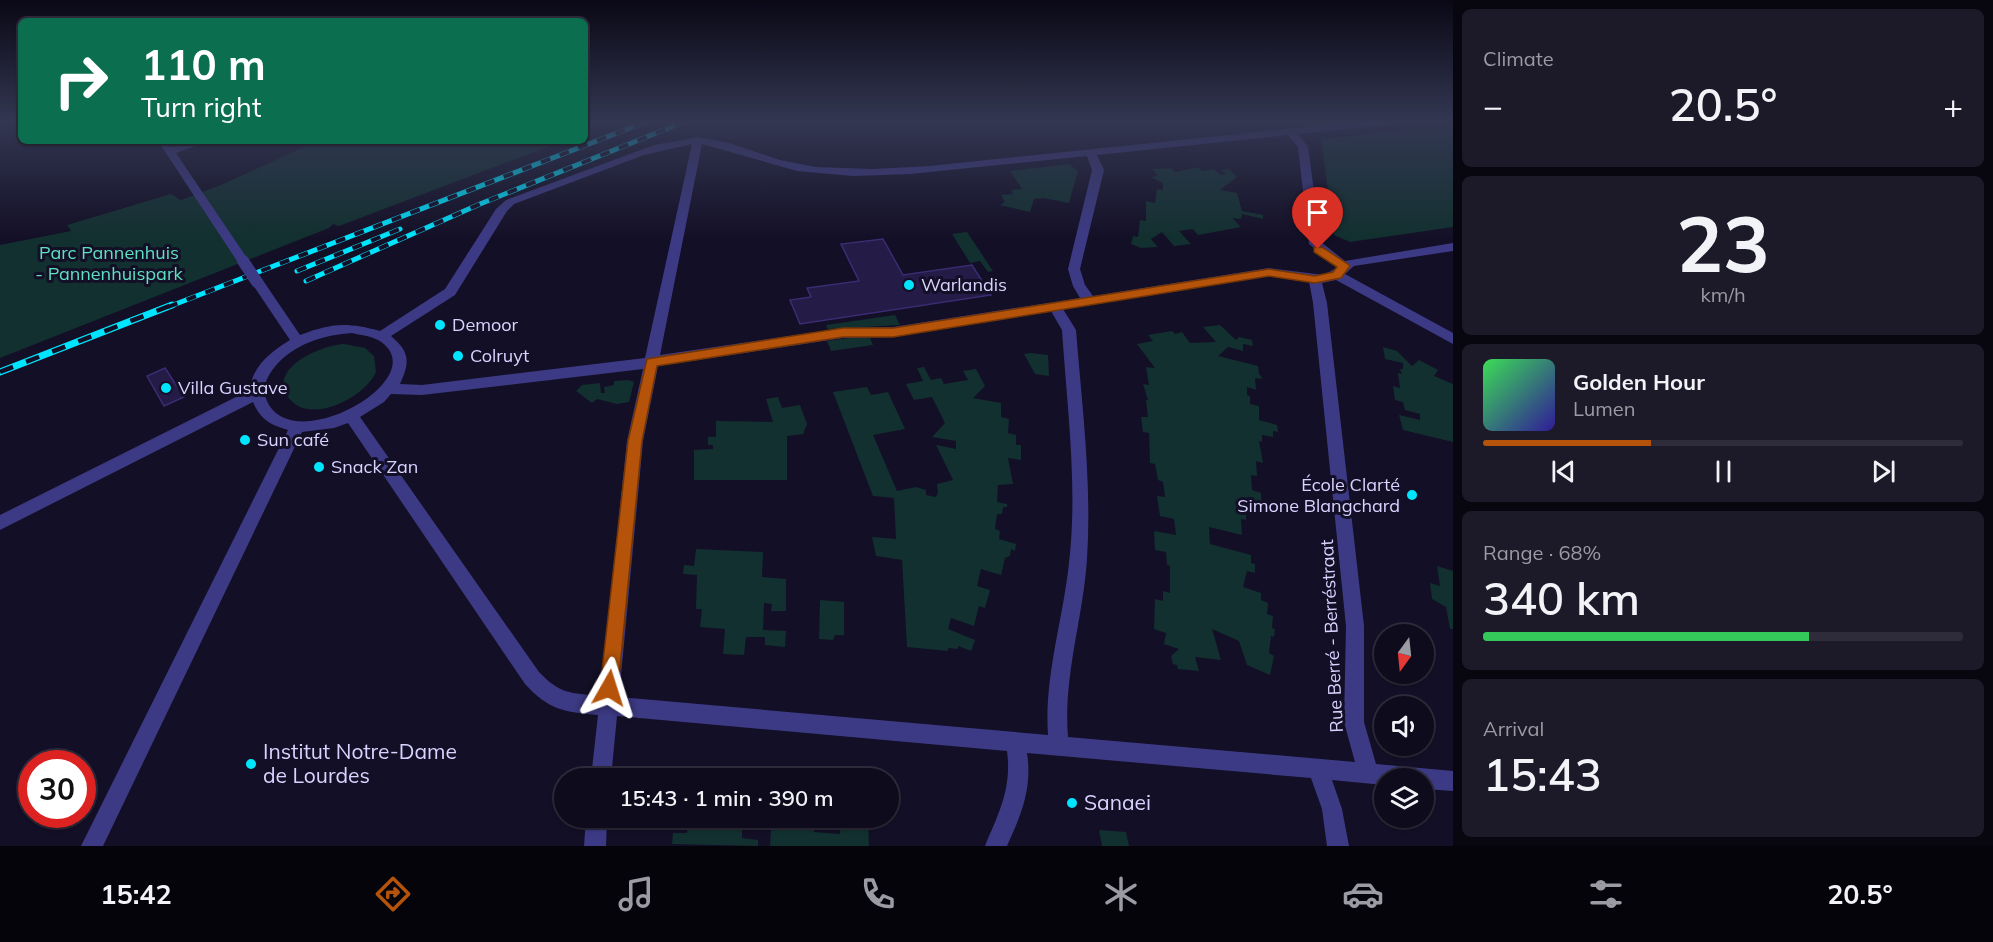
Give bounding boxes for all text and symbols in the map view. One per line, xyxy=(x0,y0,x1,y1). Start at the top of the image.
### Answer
text: 110 m xyxy=(141,38,266,91)
icon: right xyxy=(42,42,120,120)
text: Climate xyxy=(1483,46,1554,71)
text: 20.5° xyxy=(1669,76,1777,132)
text: − xyxy=(1483,85,1503,126)
text: + xyxy=(1943,85,1963,126)
text: Turn right xyxy=(141,90,261,124)
pin xyxy=(1292,187,1343,249)
text: 23 xyxy=(1676,194,1770,292)
icon: arrive xyxy=(1301,196,1334,229)
park label: Parc Pannenhuis - Pannenhuispark xyxy=(35,241,183,285)
place label: Warlandis xyxy=(921,273,1007,296)
marker: Warlandis xyxy=(902,278,916,292)
text: km/h xyxy=(1700,282,1746,307)
place label: Demoor xyxy=(452,313,519,336)
marker: Demoor xyxy=(433,318,447,332)
place label: Colruyt xyxy=(470,344,529,367)
marker: Colruyt xyxy=(451,349,465,363)
text: Golden Hour xyxy=(1573,368,1705,396)
place label: Villa Gustave xyxy=(178,376,288,399)
marker: Villa Gustave xyxy=(159,381,173,395)
text: Lumen xyxy=(1573,396,1635,421)
place label: Sun café xyxy=(257,428,329,451)
marker: Sun café xyxy=(238,433,252,447)
place label: Snack Zan xyxy=(331,455,418,478)
icon: previous xyxy=(1547,455,1580,488)
icon: pause xyxy=(1707,455,1740,488)
icon: next xyxy=(1867,455,1900,488)
marker: Snack Zan xyxy=(312,460,326,474)
place label: École Clarté Simone Blangchard xyxy=(1237,473,1400,517)
marker: École Clarté Simone Blangchard xyxy=(1405,488,1419,502)
street label: Rue Berré - Berréstraat xyxy=(1315,539,1348,733)
text: Range · 68% xyxy=(1483,540,1601,565)
text: 340 km xyxy=(1483,570,1640,626)
north arrow xyxy=(1374,624,1434,684)
map controls xyxy=(1374,624,1434,828)
position arrow xyxy=(577,656,641,720)
button: sound xyxy=(1374,696,1434,756)
text: Arrival xyxy=(1483,716,1544,741)
place label: Institut Notre-Dame de Lourdes xyxy=(263,738,457,788)
text: 15:43 xyxy=(1483,746,1602,802)
speed limit sign: 30 xyxy=(18,750,96,828)
marker: Institut Notre-Dame de Lourdes xyxy=(244,757,258,771)
button: layers xyxy=(1374,768,1434,828)
text: 15:43 · 1 min · 390 m xyxy=(619,784,834,812)
place label: Sanaei xyxy=(1084,789,1151,815)
marker: Sanaei xyxy=(1065,796,1079,810)
icon: directions xyxy=(372,873,414,915)
icon: music xyxy=(615,873,657,915)
icon: phone xyxy=(857,873,899,915)
icon: climate xyxy=(1100,873,1142,915)
icon: car xyxy=(1342,873,1384,915)
icon: filters xyxy=(1585,873,1627,915)
text: 15:42 xyxy=(100,877,172,911)
text: 20.5° xyxy=(1827,877,1893,911)

